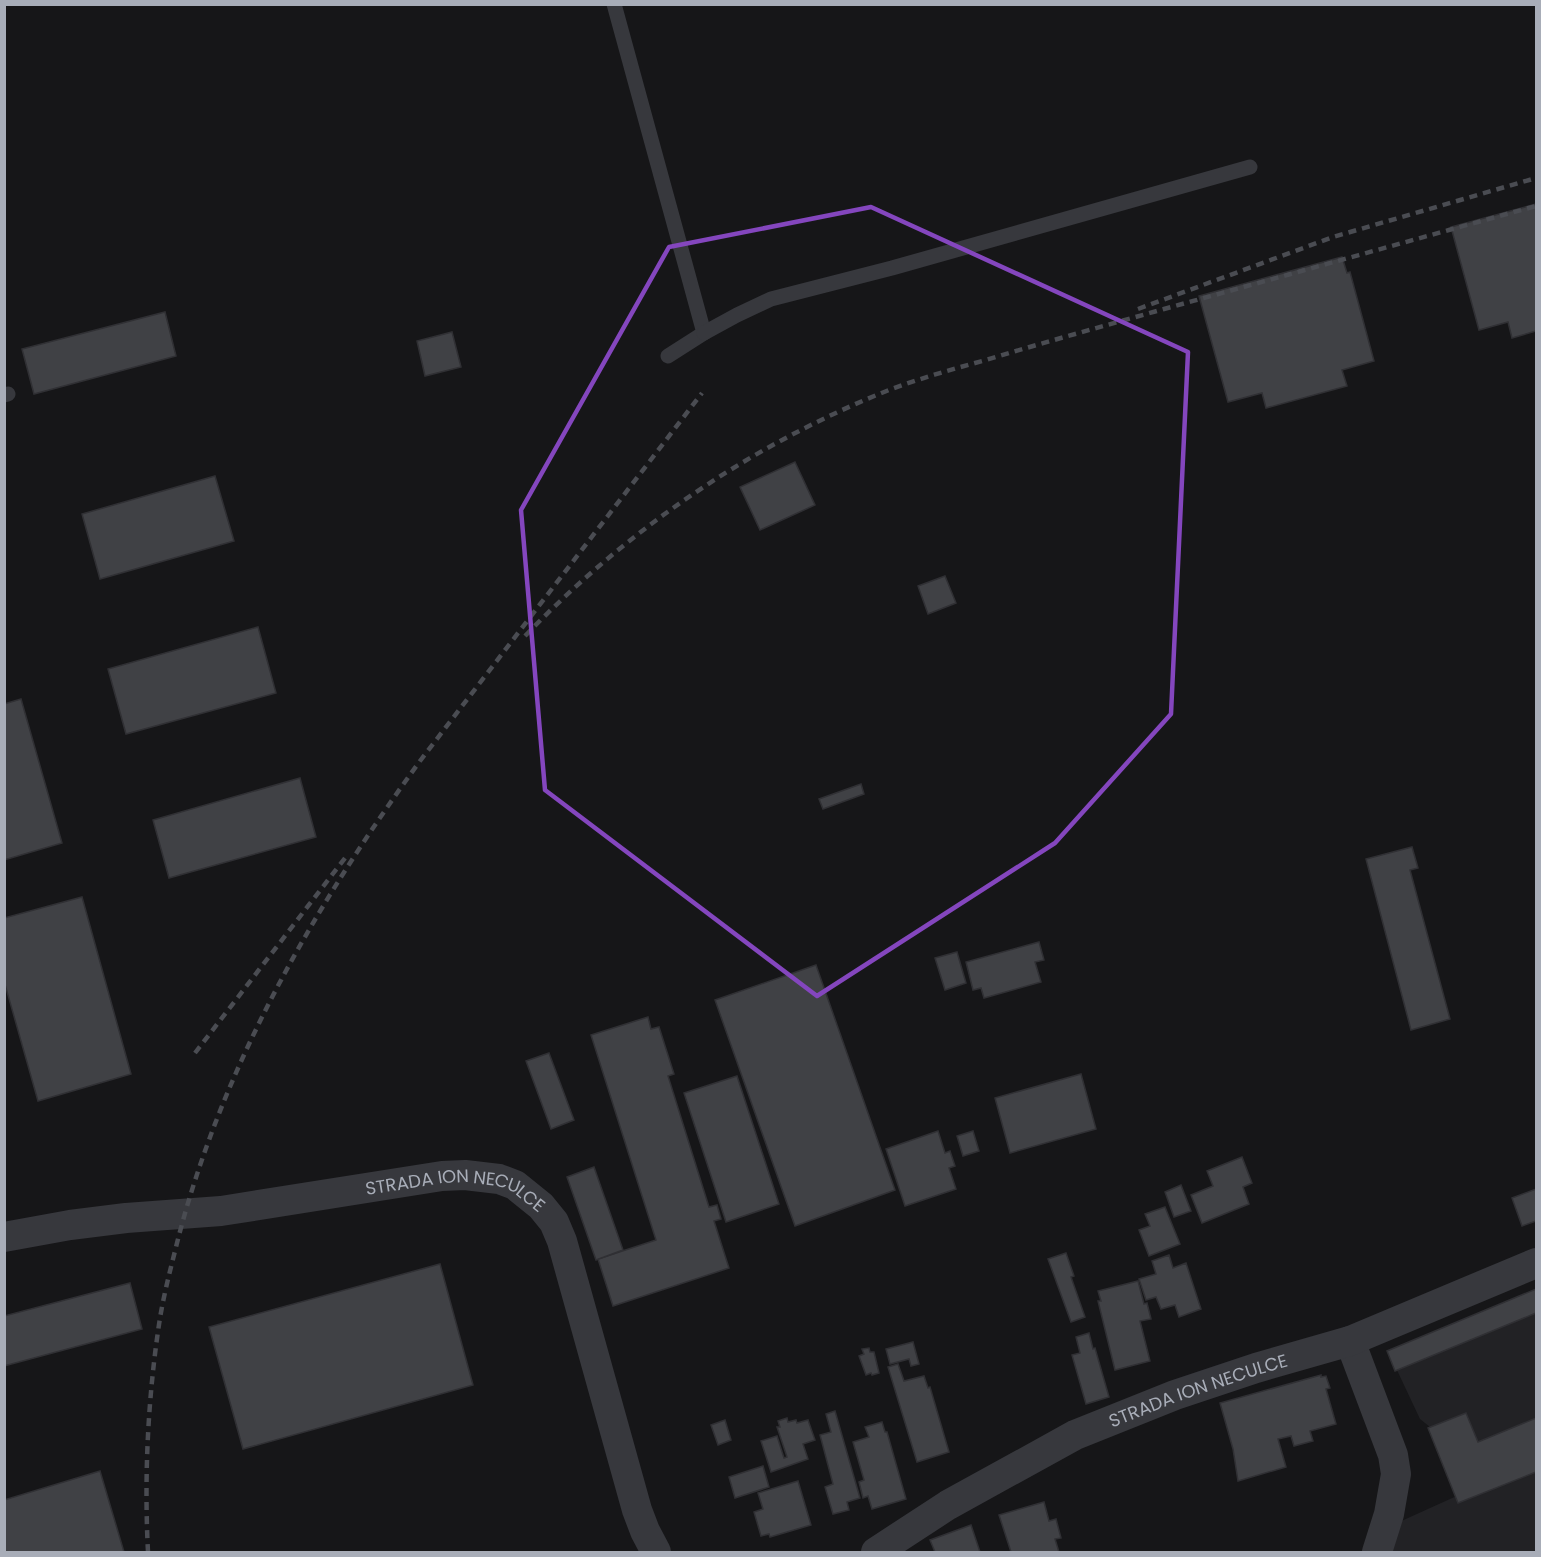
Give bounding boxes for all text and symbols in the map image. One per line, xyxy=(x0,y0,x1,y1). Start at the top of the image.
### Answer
street label: STRADA ION NECULCE xyxy=(363,1162,551,1217)
street label: STRADA ION NECULCE xyxy=(1105,1347,1290,1433)

